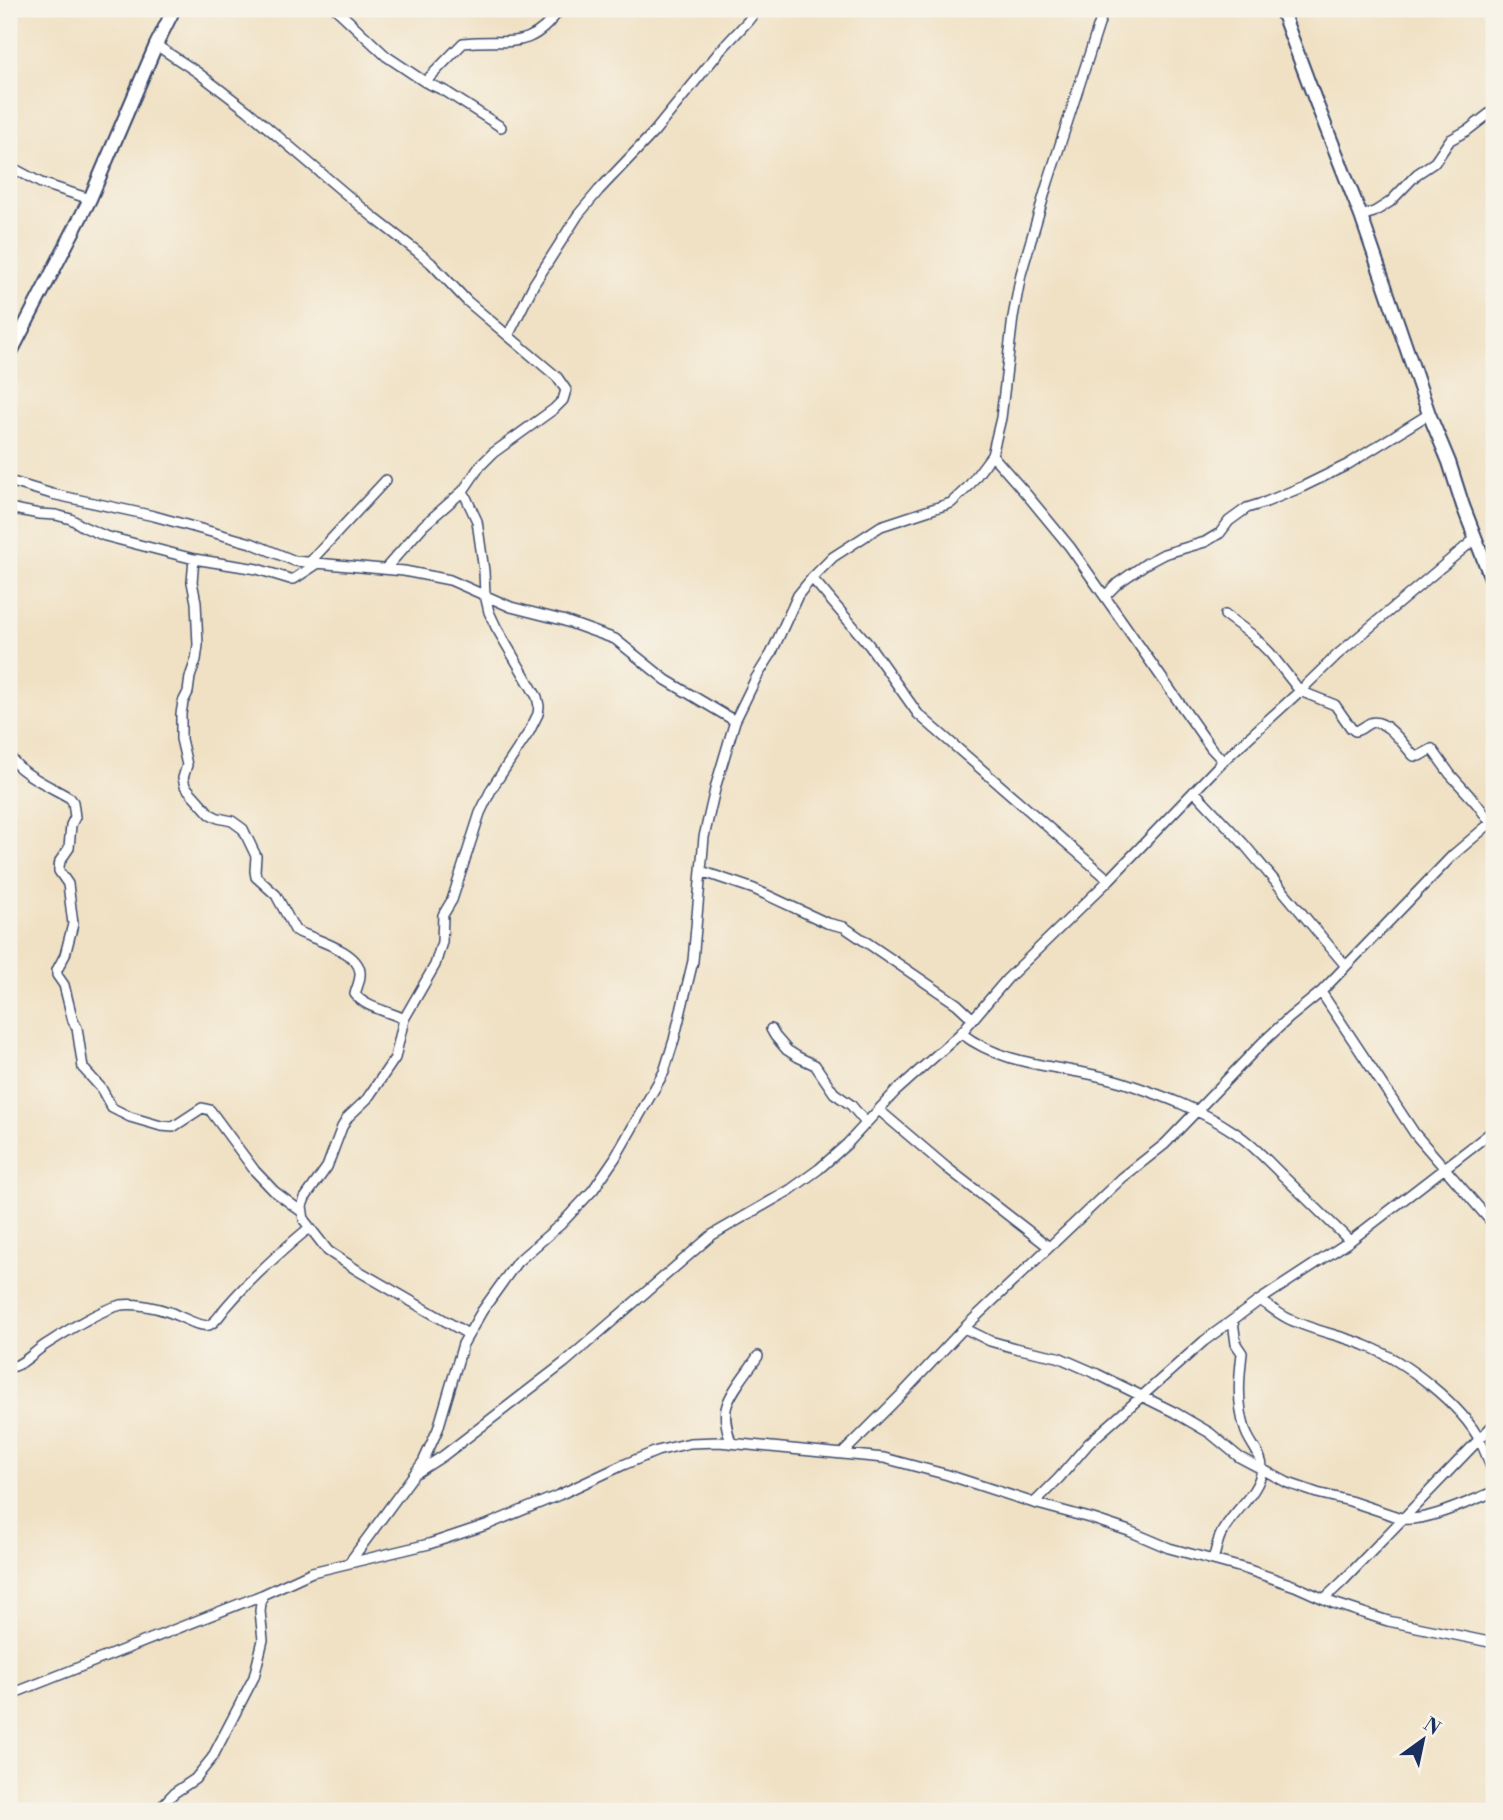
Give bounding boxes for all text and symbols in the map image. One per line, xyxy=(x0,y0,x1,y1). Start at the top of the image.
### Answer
north arrow xyxy=(1388,1704,1458,1774)
text: N xyxy=(1419,1712,1445,1741)

